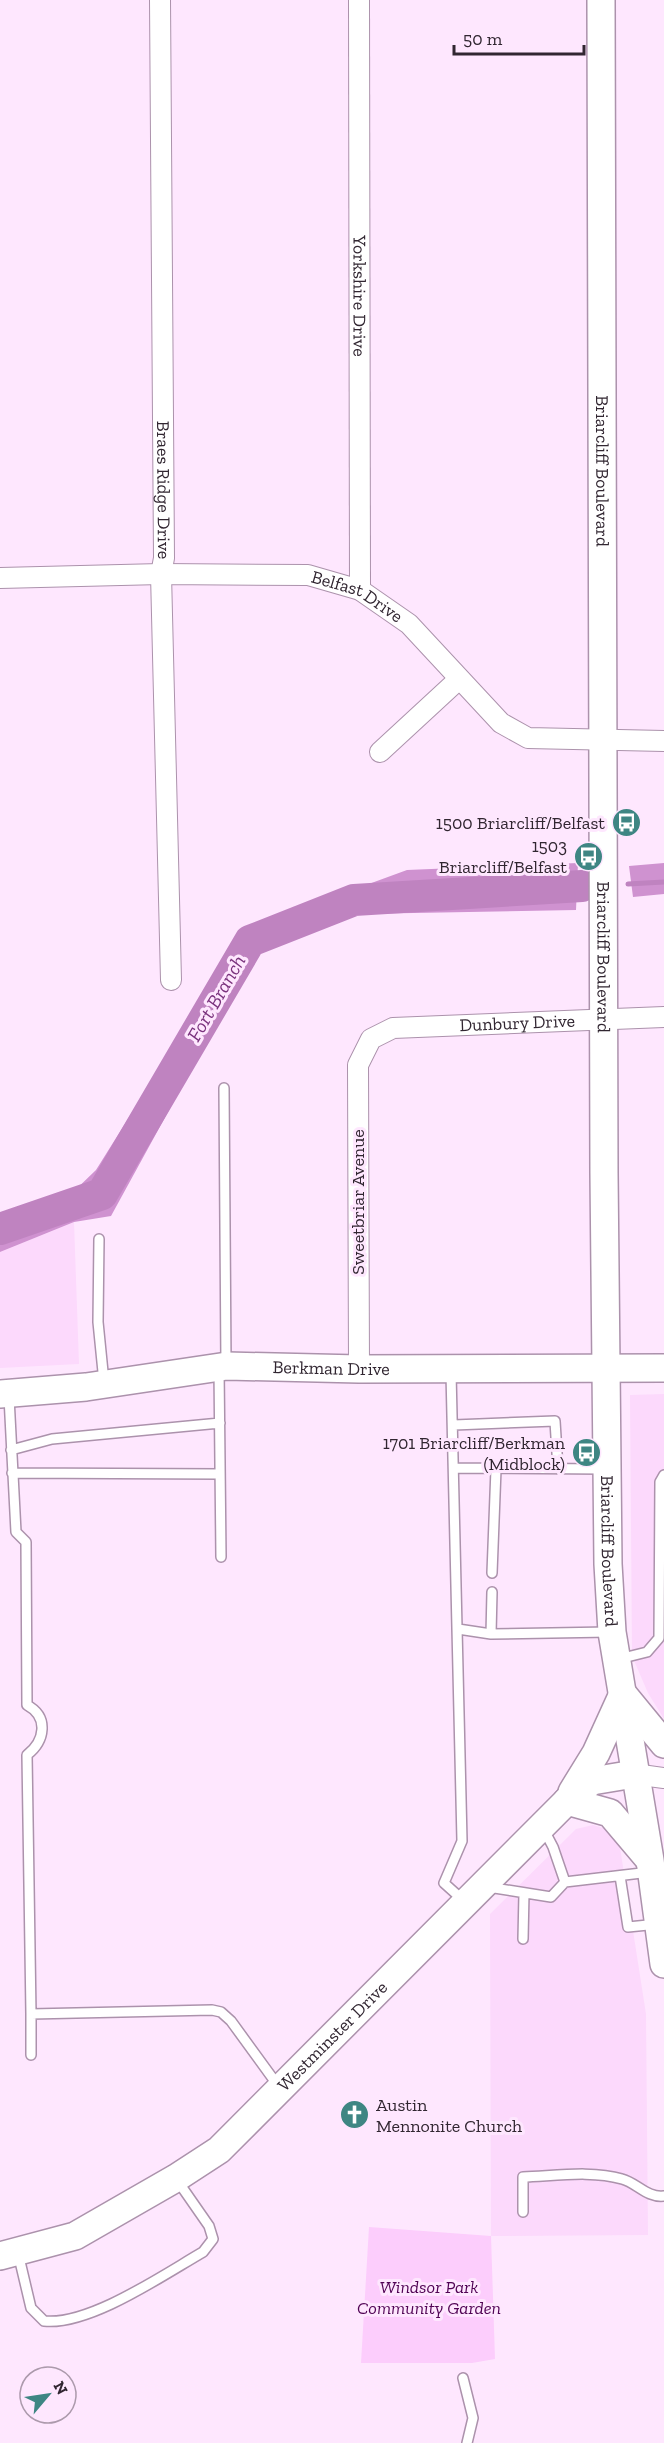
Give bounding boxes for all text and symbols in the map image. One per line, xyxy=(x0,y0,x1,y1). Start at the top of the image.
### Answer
scale bar xyxy=(454,18,584,56)
text: 50 m xyxy=(463,28,503,50)
street label: Yorkshire Drive xyxy=(348,234,371,357)
street label: Briarcliff Boulevard xyxy=(591,395,613,547)
street label: Braes Ridge Drive xyxy=(152,421,175,559)
street label: Belfast Drive xyxy=(309,566,407,627)
bus stop icon: 1500 Briarcliff/Belfast xyxy=(610,807,642,839)
place label: 1500 Briarcliff/Belfast xyxy=(436,812,605,834)
place label: 1503 Briarcliff/Belfast xyxy=(439,835,567,878)
bus stop icon: 1503 Briarcliff/Belfast xyxy=(572,840,604,872)
street label: Briarcliff Boulevard xyxy=(592,881,615,1033)
water label: Fort Branch xyxy=(182,950,250,1046)
street label: Dunbury Drive xyxy=(459,1010,575,1036)
street label: Sweetbriar Avenue xyxy=(347,1129,369,1275)
street label: Berkman Drive xyxy=(272,1356,390,1380)
place label: 1701 Briarcliff/Berkman (Midblock) xyxy=(383,1432,566,1475)
bus stop icon: 1701 Briarcliff/Berkman (Midblock) xyxy=(570,1437,602,1469)
street label: Briarcliff Boulevard xyxy=(596,1475,623,1627)
street label: Westminster Drive xyxy=(273,1977,392,2096)
place label: Austin Mennonite Church xyxy=(376,2094,522,2137)
church icon: Austin Mennonite Church xyxy=(339,2099,371,2131)
park label: Windsor Park Community Garden xyxy=(357,2276,501,2319)
north arrow xyxy=(18,2365,78,2425)
text: N xyxy=(49,2378,72,2398)

